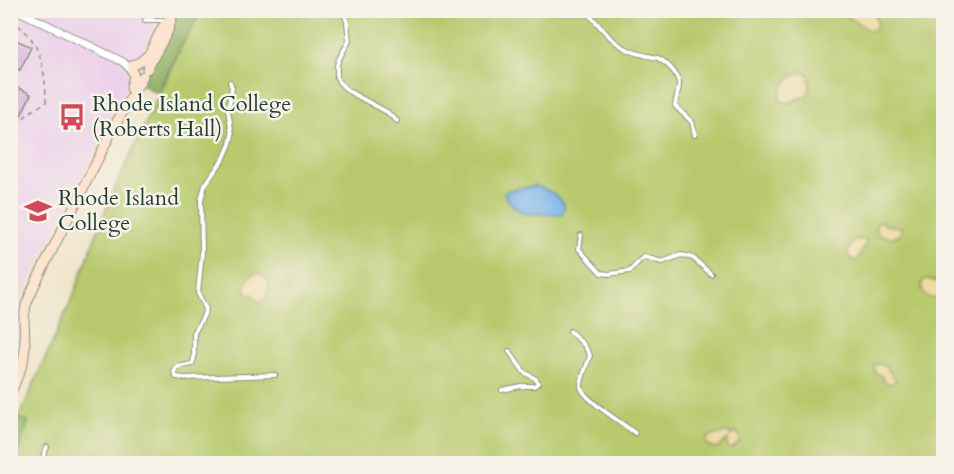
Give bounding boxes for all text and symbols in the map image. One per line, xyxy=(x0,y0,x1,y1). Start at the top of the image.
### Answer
place label: Rhode Island College (Roberts Hall) xyxy=(92,89,291,144)
bus stop icon: Rhode Island College (Roberts Hall) xyxy=(57,102,87,132)
place label: Rhode Island College xyxy=(58,183,179,238)
school or university icon: Rhode Island College xyxy=(23,196,53,226)

